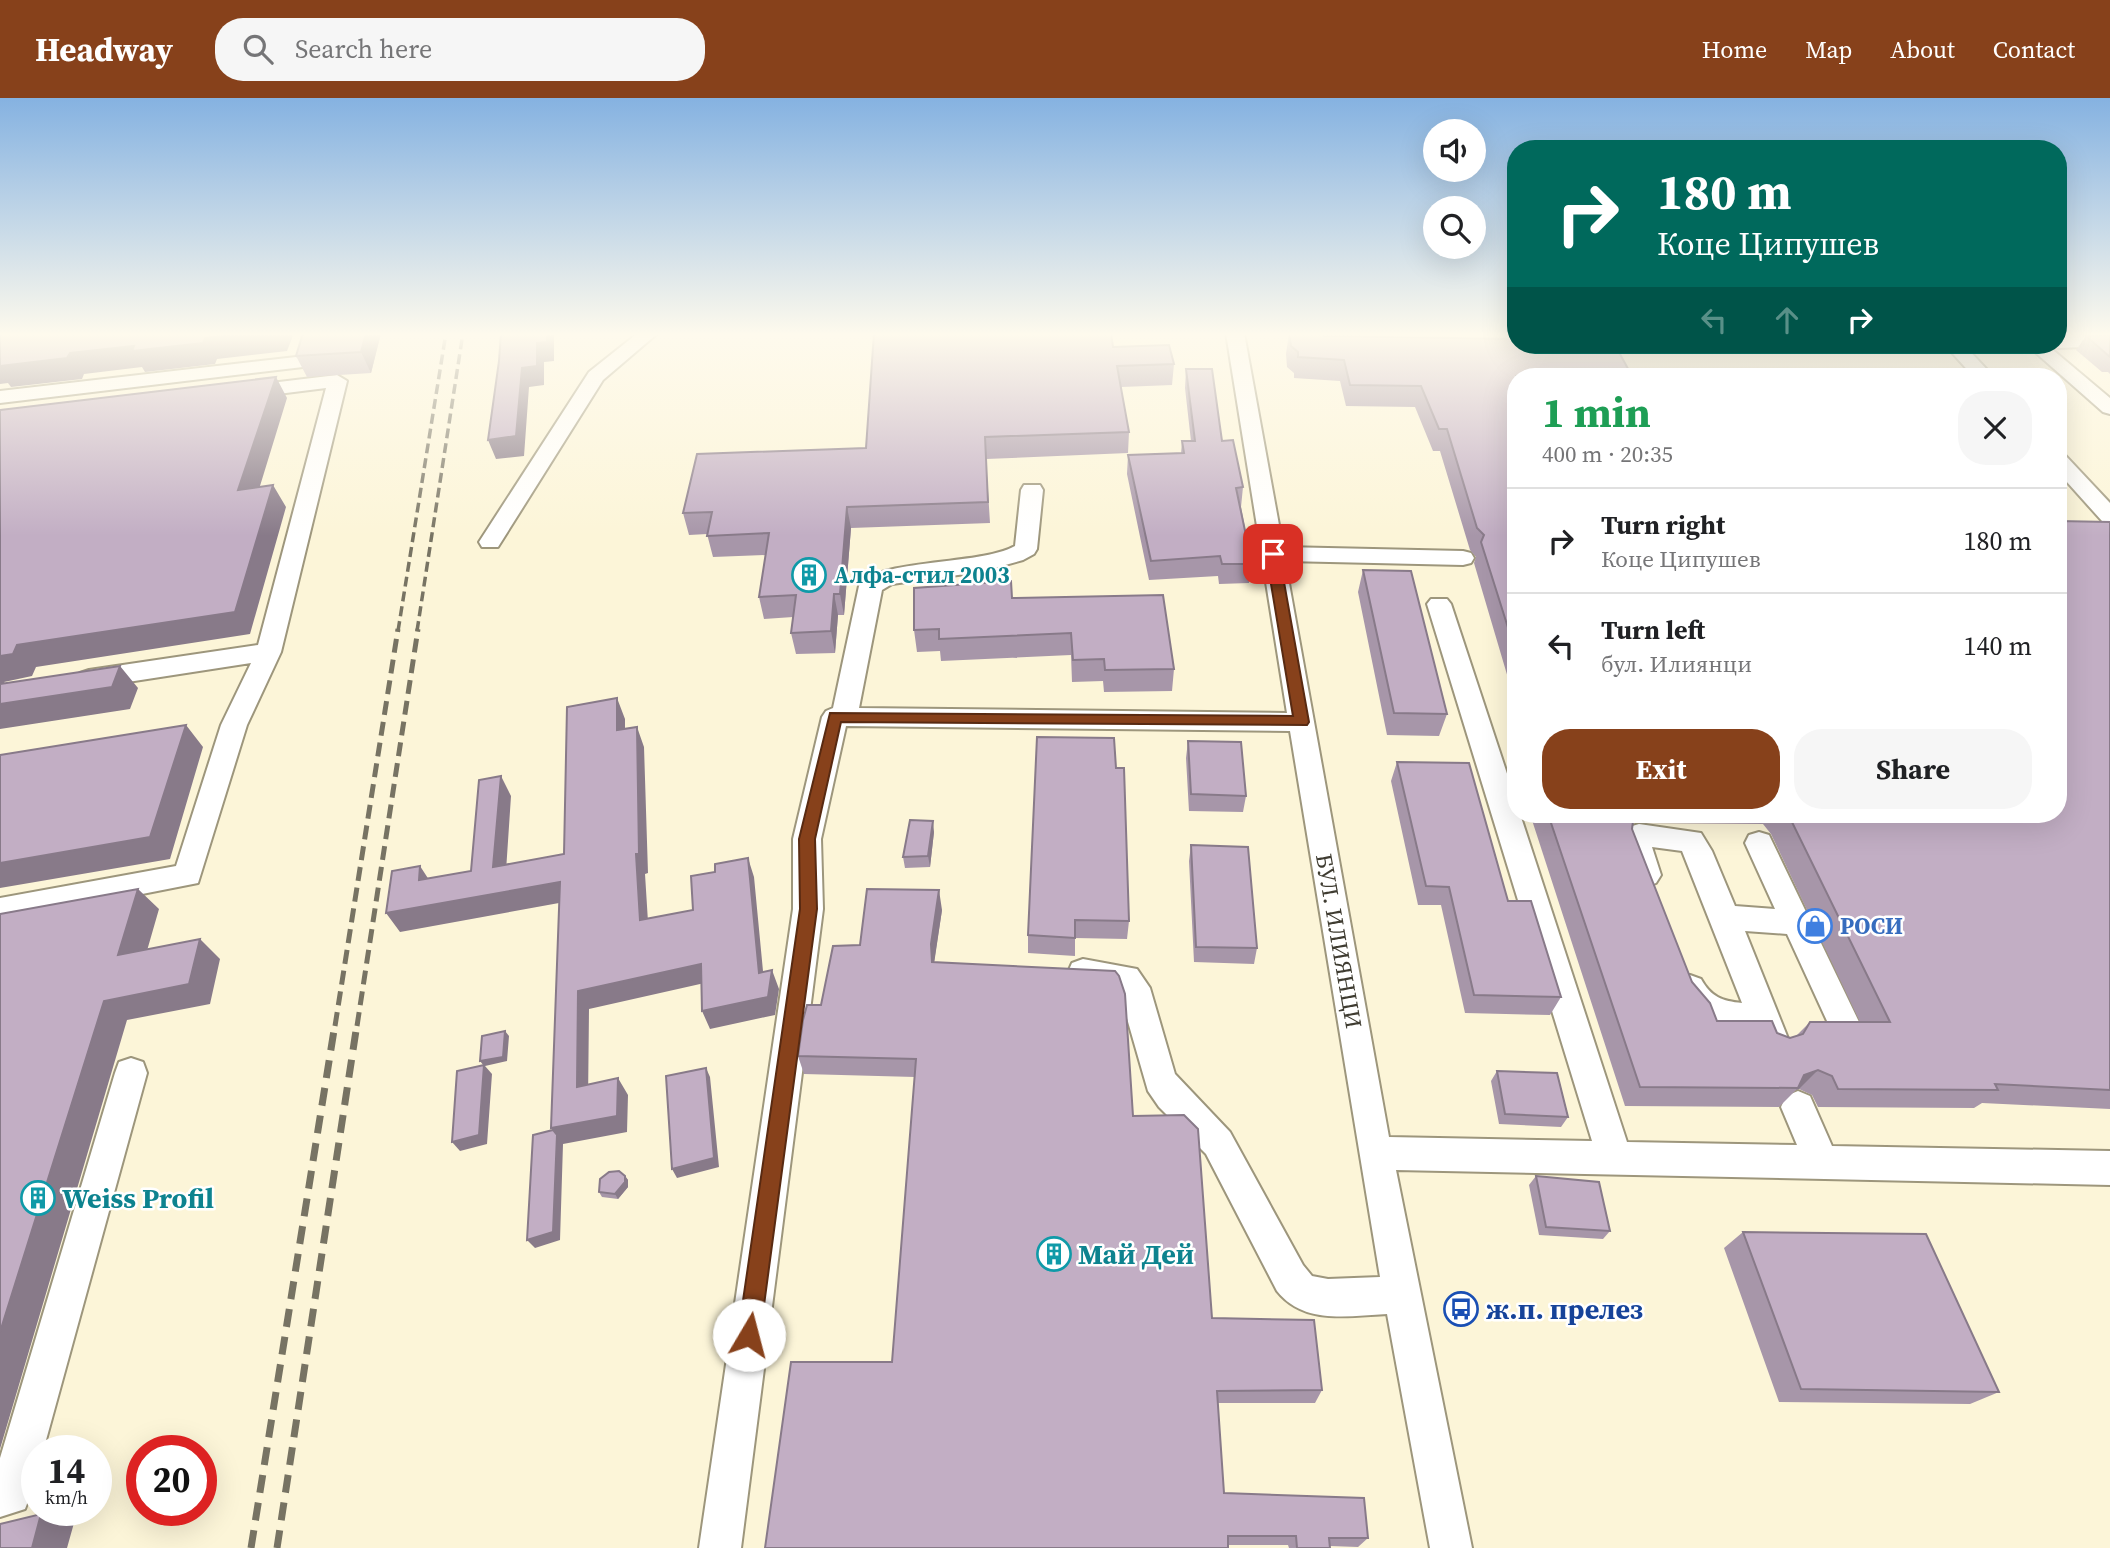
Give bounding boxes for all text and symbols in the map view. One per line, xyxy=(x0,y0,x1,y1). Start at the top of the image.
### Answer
search box xyxy=(215,18,705,81)
text: Headway xyxy=(35,27,173,72)
icon: search xyxy=(239,30,277,68)
text: Search here xyxy=(295,31,432,67)
text: Home xyxy=(1702,33,1767,66)
text: Map xyxy=(1805,33,1852,66)
text: About xyxy=(1890,33,1955,66)
text: Contact xyxy=(1993,33,2075,66)
map controls xyxy=(1423,119,1486,259)
button: sound xyxy=(1423,119,1486,182)
text: 180 m xyxy=(1657,158,1792,225)
icon: right xyxy=(1542,168,1633,259)
button: search xyxy=(1423,196,1486,259)
text: Коце Ципушев xyxy=(1657,222,1879,266)
icon: left xyxy=(1695,301,1733,339)
icon: ahead xyxy=(1768,301,1806,339)
icon: right xyxy=(1841,301,1879,339)
text: 1 min xyxy=(1542,383,1651,441)
button: close xyxy=(1958,391,2032,465)
text: 400 m · 20:35 xyxy=(1542,438,1673,470)
text: Turn right xyxy=(1601,507,1725,543)
icon: right xyxy=(1542,522,1580,560)
text: 180 m xyxy=(1964,523,2032,559)
pin xyxy=(1243,524,1303,584)
icon: arrive xyxy=(1254,535,1292,573)
text: Коце Ципушев xyxy=(1601,543,1761,575)
building icon: Алфа-стил 2003 xyxy=(790,556,828,594)
place label: Алфа-стил 2003 xyxy=(834,559,1010,591)
text: Turn left xyxy=(1601,612,1705,648)
icon: left xyxy=(1542,627,1580,665)
text: 140 m xyxy=(1964,628,2032,664)
text: бул. Илиянци xyxy=(1601,648,1752,680)
button: Exit xyxy=(1542,729,1780,809)
button: Share xyxy=(1794,729,2032,809)
street label: БУЛ. ИЛИЯНЦИ xyxy=(1308,851,1370,1031)
shop icon: РОСИ xyxy=(1796,907,1834,945)
place label: РОСИ xyxy=(1840,910,1903,942)
building icon: Weiss Profil xyxy=(19,1179,57,1217)
place label: Weiss Profil xyxy=(62,1179,214,1217)
building icon: Май Дей xyxy=(1035,1235,1073,1273)
place label: Май Дей xyxy=(1078,1235,1194,1273)
bus stop icon: ж.п. прелез xyxy=(1442,1290,1480,1328)
place label: ж.п. прелез xyxy=(1486,1290,1643,1328)
position arrow xyxy=(712,1298,786,1372)
speed limit sign: 20 xyxy=(126,1435,217,1526)
text: 14 xyxy=(48,1447,85,1495)
text: km/h xyxy=(45,1485,88,1510)

